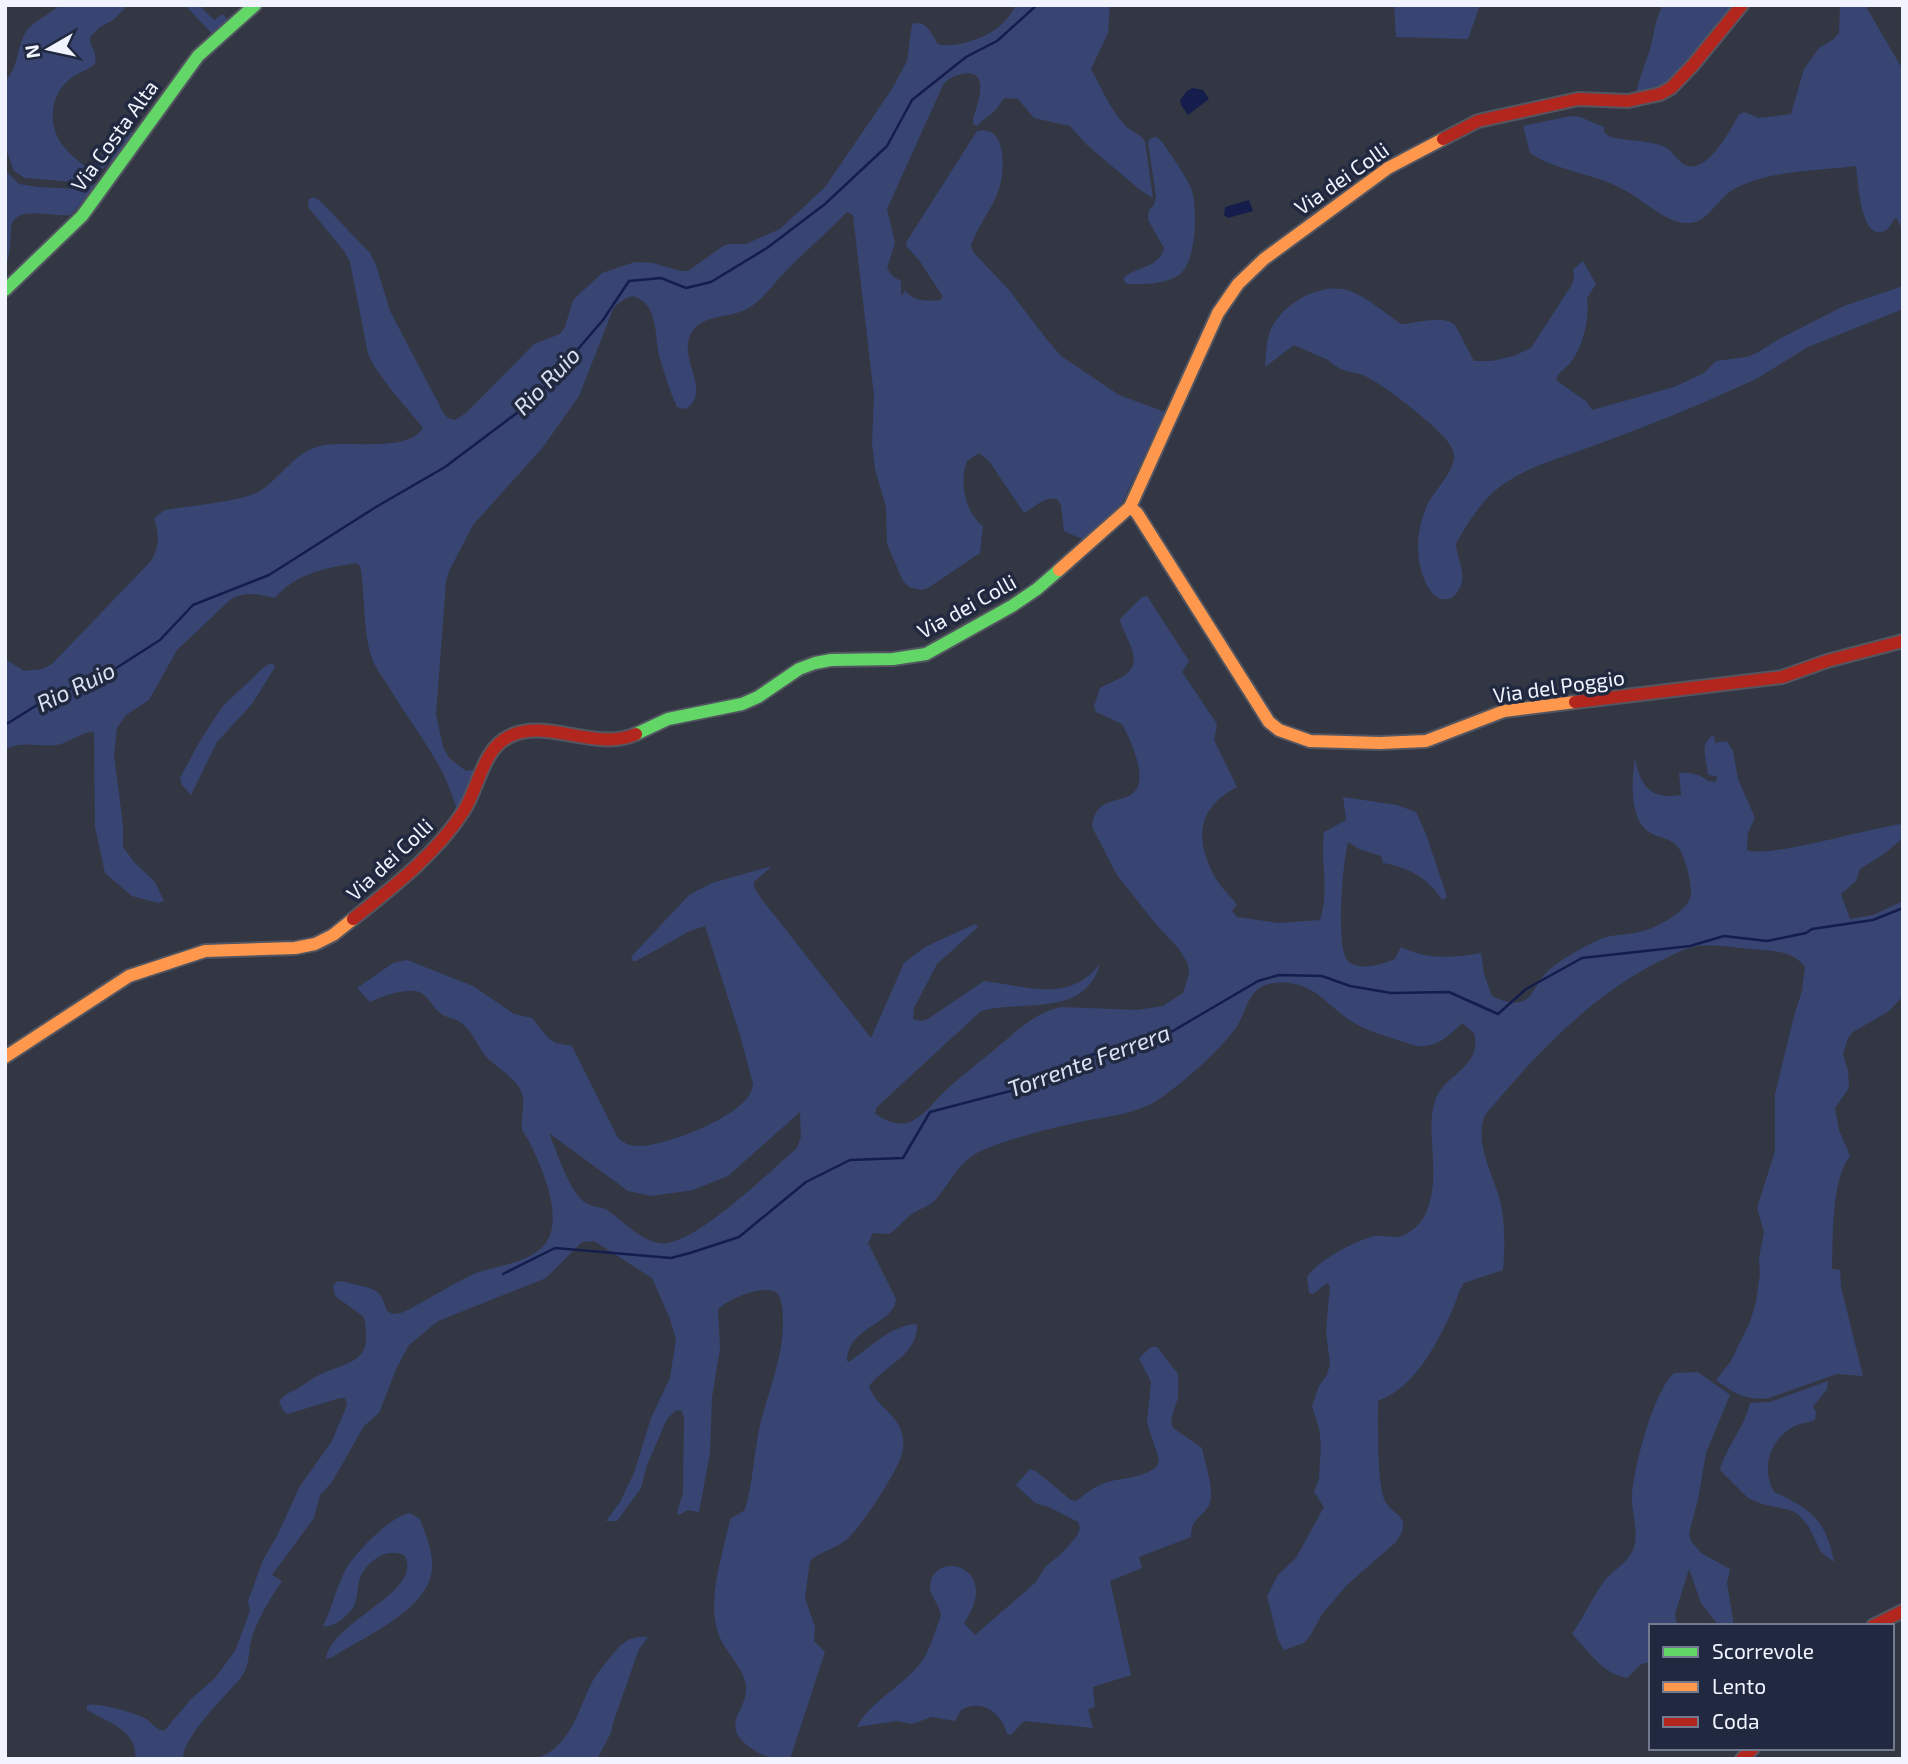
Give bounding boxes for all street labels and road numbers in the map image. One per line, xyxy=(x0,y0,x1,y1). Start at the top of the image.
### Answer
street label: Via Costa Alta xyxy=(65,75,162,196)
street label: Via dei Colli xyxy=(1289,136,1393,219)
street label: Via dei Colli xyxy=(913,568,1020,643)
street label: Via del Poggio xyxy=(1491,664,1626,707)
street label: Via dei Colli xyxy=(341,813,437,905)

